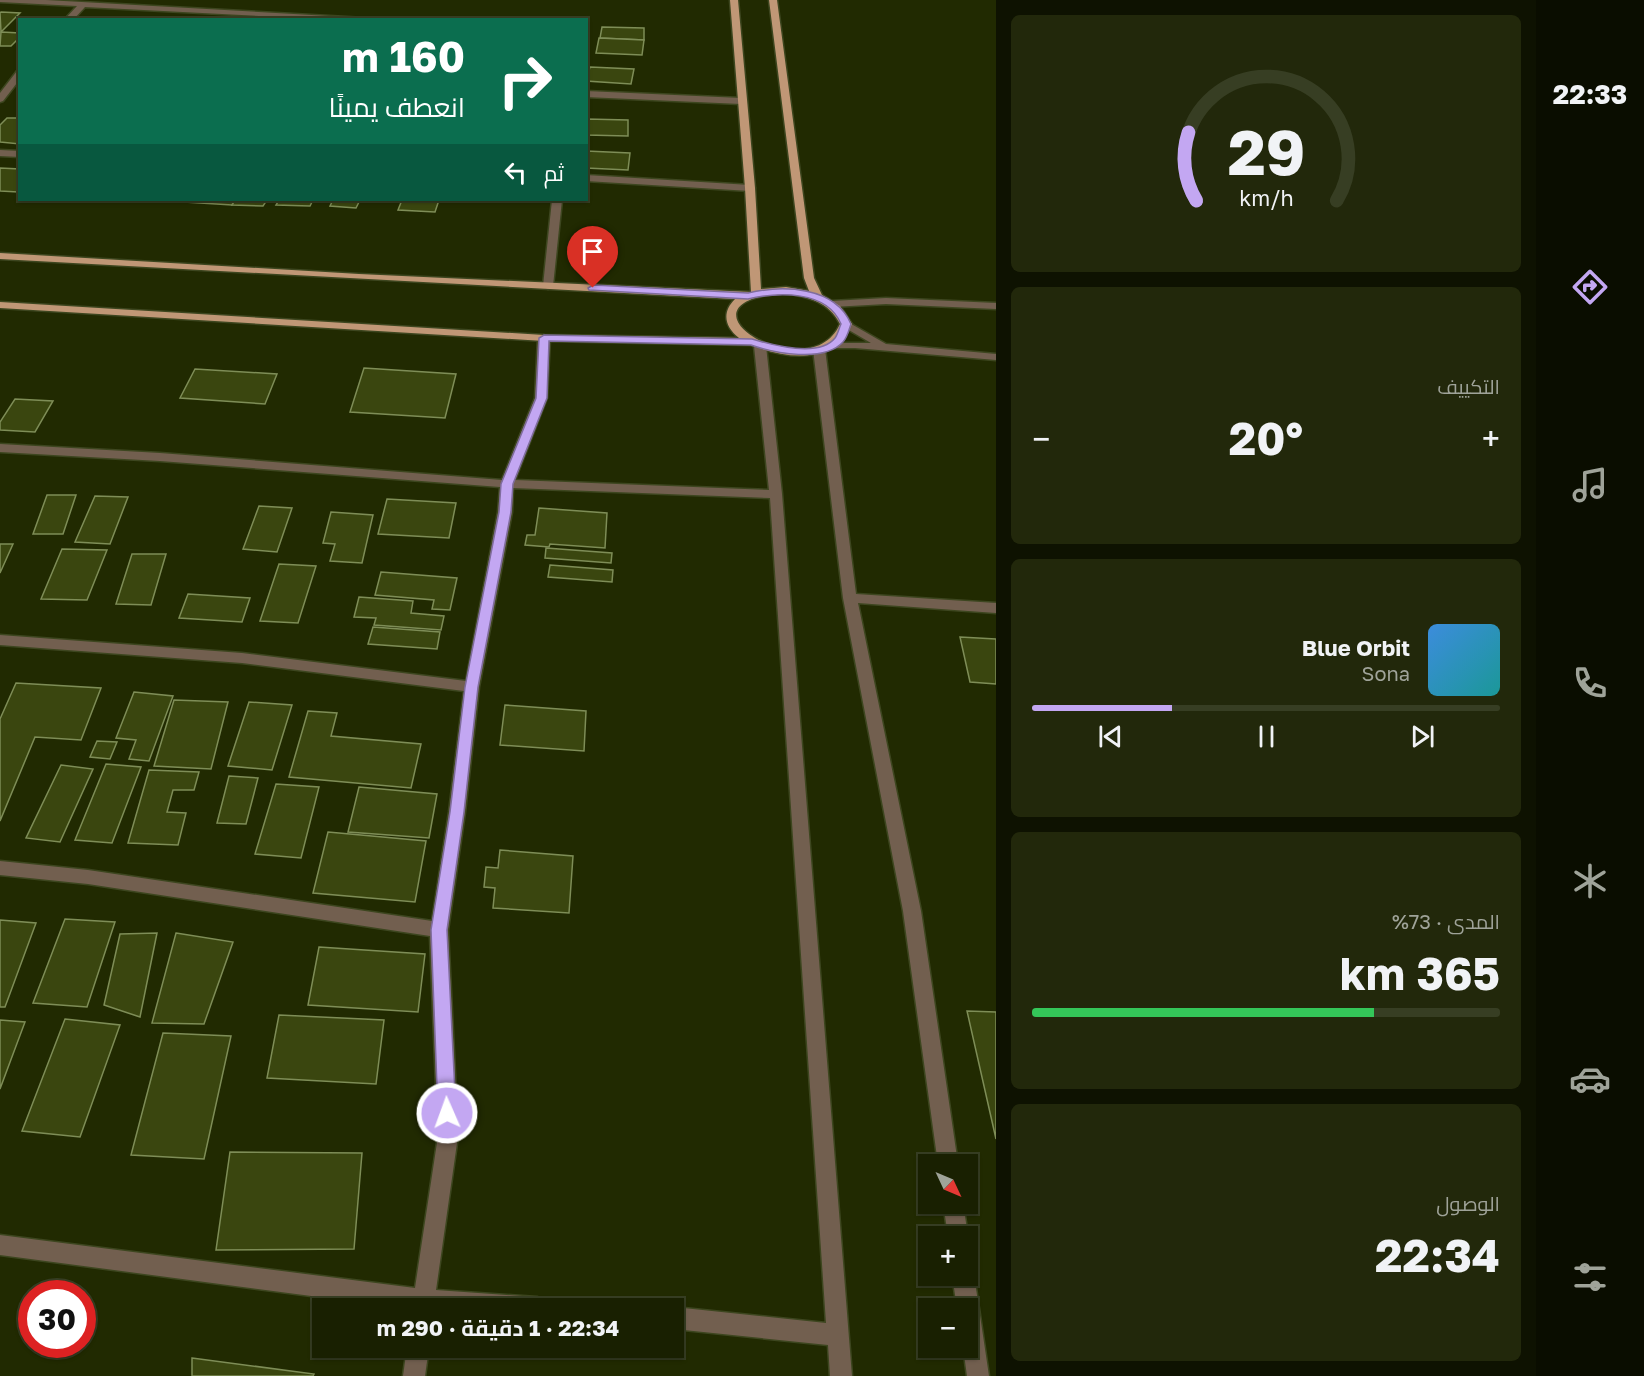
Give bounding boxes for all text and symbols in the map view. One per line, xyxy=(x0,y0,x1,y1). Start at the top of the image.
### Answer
text: 160 m xyxy=(342,31,465,81)
icon: right xyxy=(486,42,564,120)
text: 22:33 xyxy=(1553,78,1627,110)
text: انعطف يمينًا xyxy=(329,91,465,123)
text: 29 xyxy=(1227,114,1305,189)
icon: left xyxy=(499,156,532,189)
text: ثم xyxy=(544,159,564,186)
text: km/h xyxy=(1239,185,1293,211)
pin xyxy=(567,226,618,288)
icon: arrive xyxy=(576,235,609,268)
icon: directions xyxy=(1569,266,1611,308)
text: التكييف xyxy=(1437,374,1500,398)
text: 20° xyxy=(1229,411,1303,465)
text: − xyxy=(1032,419,1050,458)
text: + xyxy=(1482,419,1500,458)
icon: music xyxy=(1569,464,1611,506)
text: Blue Orbit xyxy=(1302,634,1410,661)
text: Sona xyxy=(1362,661,1410,685)
icon: phone xyxy=(1569,662,1611,704)
icon: previous xyxy=(1094,720,1127,753)
icon: pause xyxy=(1250,720,1283,753)
icon: next xyxy=(1406,720,1439,753)
icon: climate xyxy=(1569,860,1611,902)
text: المدى · 73% xyxy=(1392,909,1500,933)
text: 365 km xyxy=(1340,946,1500,1000)
icon: car xyxy=(1569,1058,1611,1100)
position arrow xyxy=(415,1081,479,1145)
north arrow xyxy=(918,1154,978,1214)
map controls xyxy=(918,1154,978,1358)
text: الوصول xyxy=(1436,1191,1500,1215)
button: + xyxy=(918,1226,978,1286)
text: 22:34 xyxy=(1375,1228,1500,1282)
icon: filters xyxy=(1569,1256,1611,1298)
speed limit sign: 30 xyxy=(18,1280,96,1358)
button: − xyxy=(918,1298,978,1358)
text: 22:34 · 1 دقيقة · 290 m xyxy=(377,1314,619,1341)

